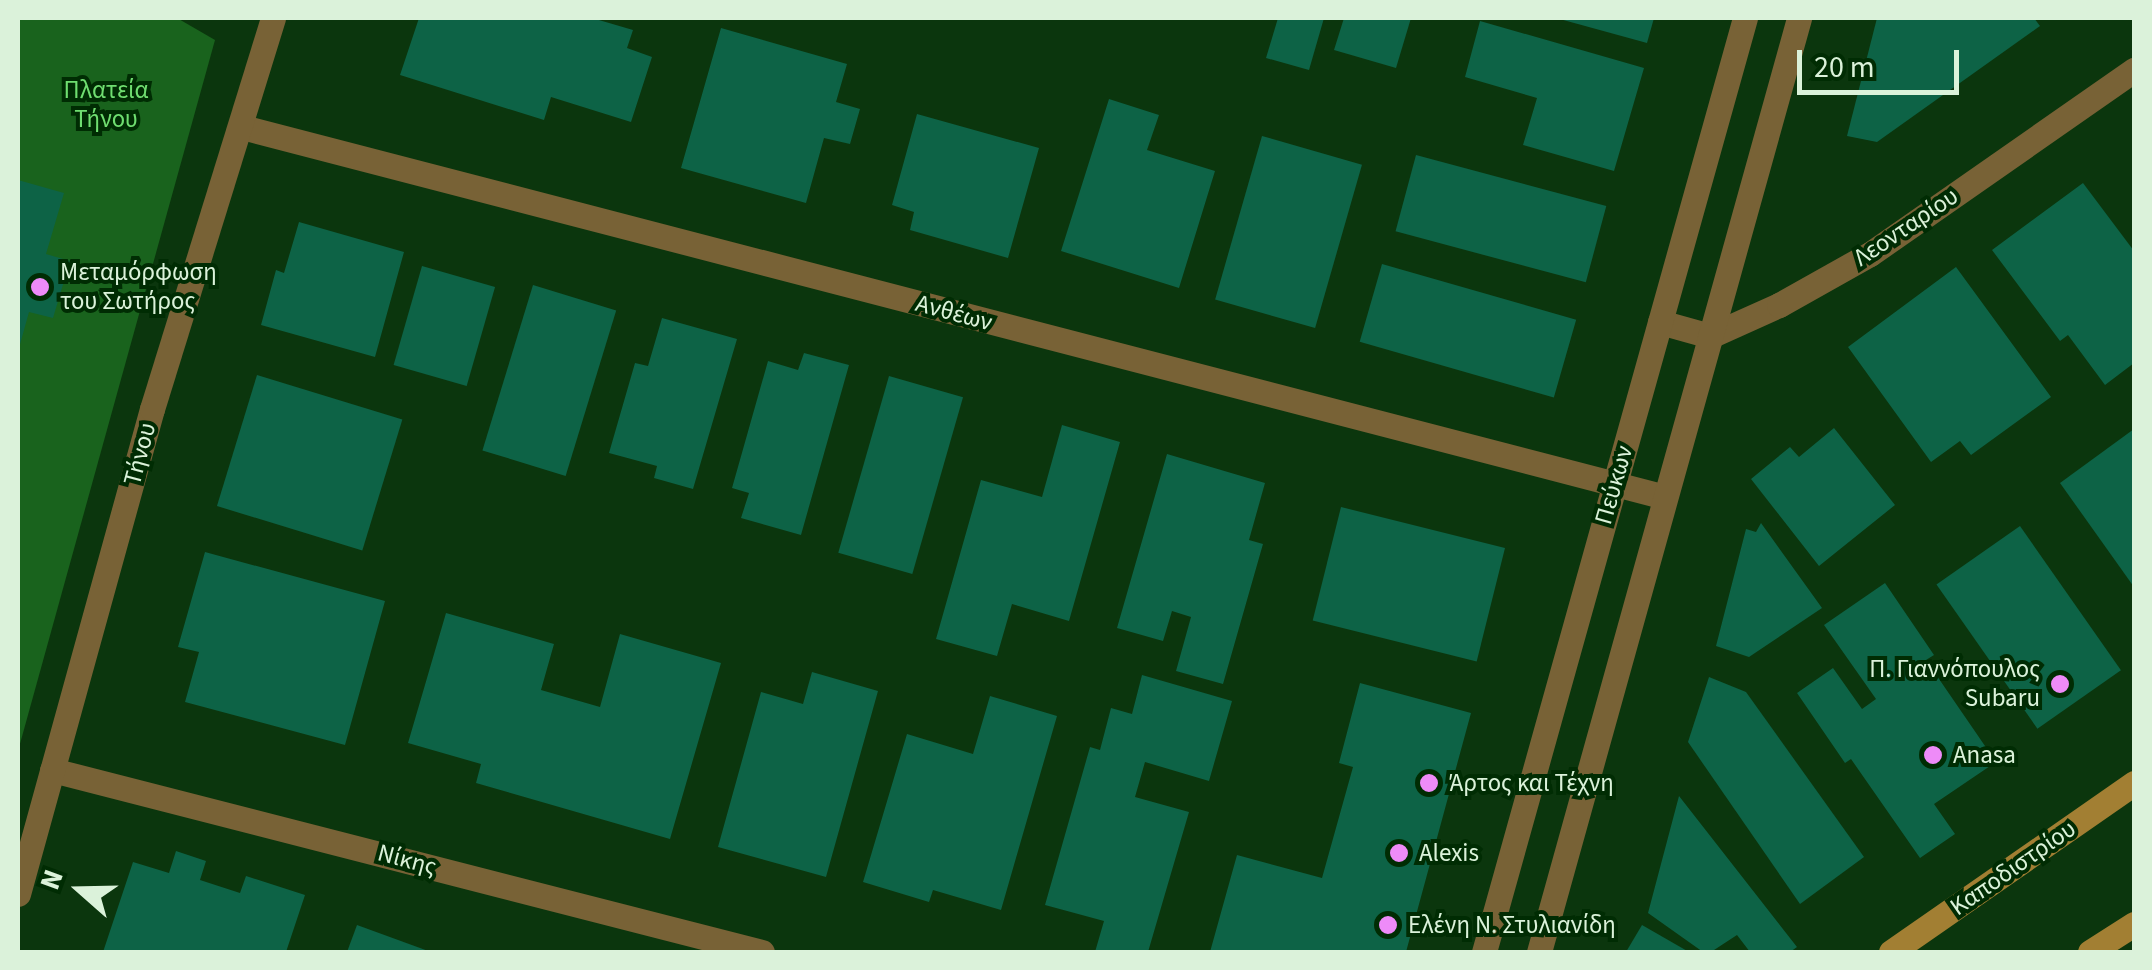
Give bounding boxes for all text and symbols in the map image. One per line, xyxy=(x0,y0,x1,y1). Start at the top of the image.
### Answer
scale bar xyxy=(1802,30,1964,92)
text: 20 m xyxy=(1814,46,1875,89)
park label: Πλατεία Τήνου xyxy=(64,76,148,135)
street label: Λεονταρίου xyxy=(1848,181,1964,273)
place label: Μεταμόρφωση του Σωτήρος xyxy=(60,258,217,317)
marker: Μεταμόρφωση του Σωτήρος xyxy=(29,276,51,298)
street label: Ανθέων xyxy=(912,288,996,338)
street label: Τήνου xyxy=(117,419,163,489)
street label: Πεύκων xyxy=(1588,442,1640,528)
place label: Π. Γιαννόπουλος Subaru xyxy=(1869,655,2040,714)
marker: Π. Γιαννόπουλος Subaru xyxy=(2049,673,2071,695)
place label: Anasa xyxy=(1953,740,2016,770)
marker: Anasa xyxy=(1922,744,1944,766)
place label: Άρτος και Τέχνη xyxy=(1449,768,1614,798)
marker: Άρτος και Τέχνη xyxy=(1418,772,1440,794)
street label: Καποδιστρίου xyxy=(1944,814,2082,922)
street label: Νίκης xyxy=(374,838,440,882)
place label: Alexis xyxy=(1419,838,1479,868)
north arrow xyxy=(30,840,130,940)
marker: Alexis xyxy=(1388,842,1410,864)
text: N xyxy=(30,864,74,895)
place label: Ελένη Ν. Στυλιανίδη xyxy=(1408,910,1616,940)
marker: Ελένη Ν. Στυλιανίδη xyxy=(1377,914,1399,936)

